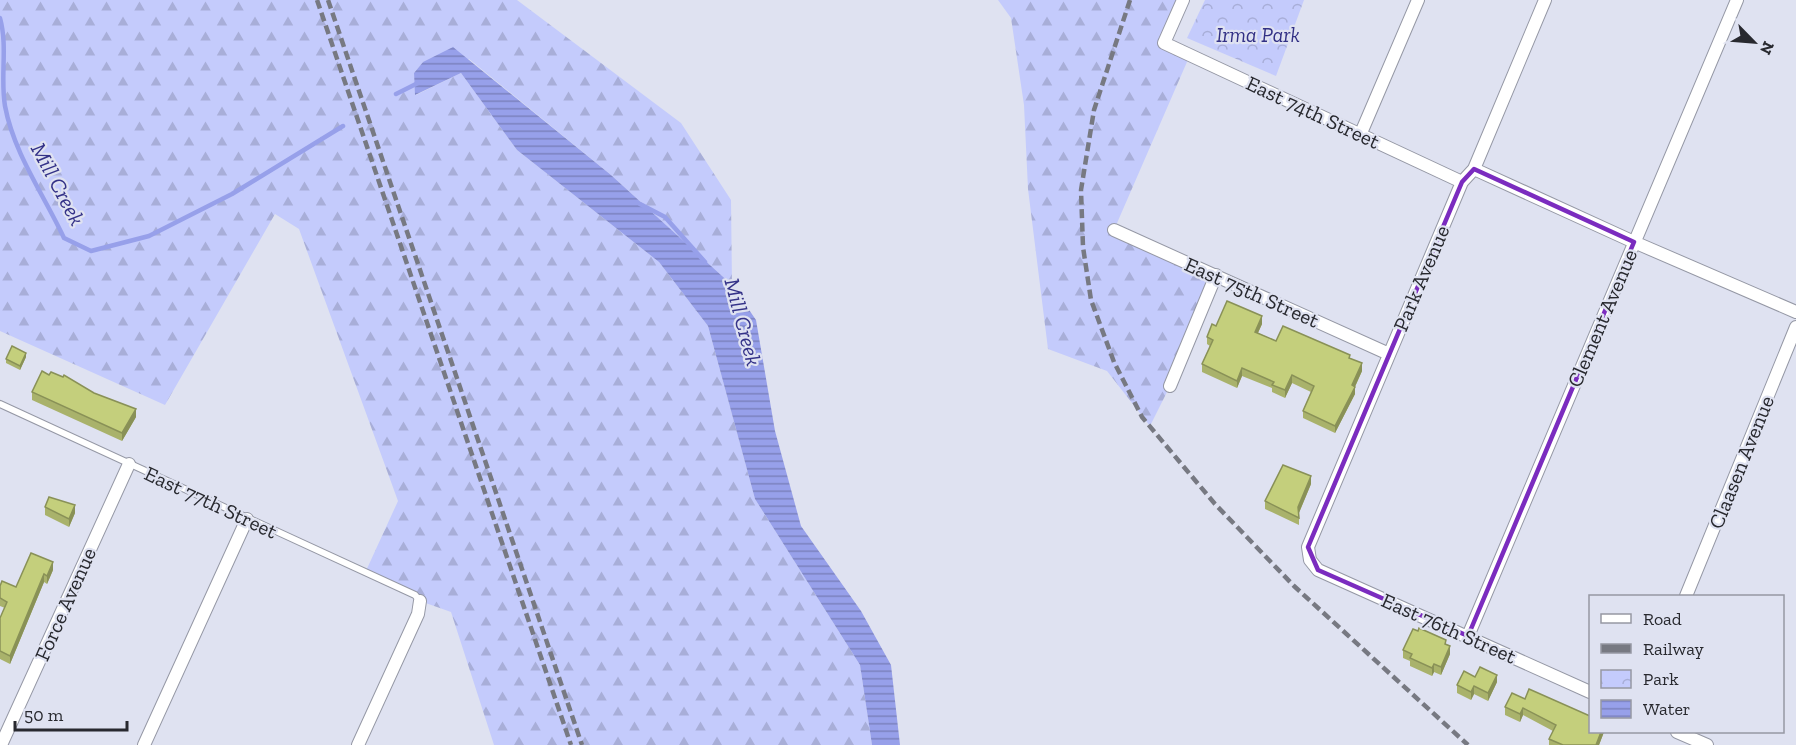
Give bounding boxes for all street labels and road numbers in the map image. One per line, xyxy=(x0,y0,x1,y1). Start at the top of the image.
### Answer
street label: East 74th Street xyxy=(1242,70,1384,154)
street label: Park Avenue xyxy=(1388,221,1455,335)
street label: Clement Avenue xyxy=(1562,245,1642,391)
street label: East 75th Street xyxy=(1181,251,1323,333)
street label: Claasen Avenue xyxy=(1703,392,1779,532)
street label: East 77th Street xyxy=(141,460,281,544)
street label: Force Avenue xyxy=(29,543,101,664)
street label: East 76th Street xyxy=(1378,587,1520,669)

